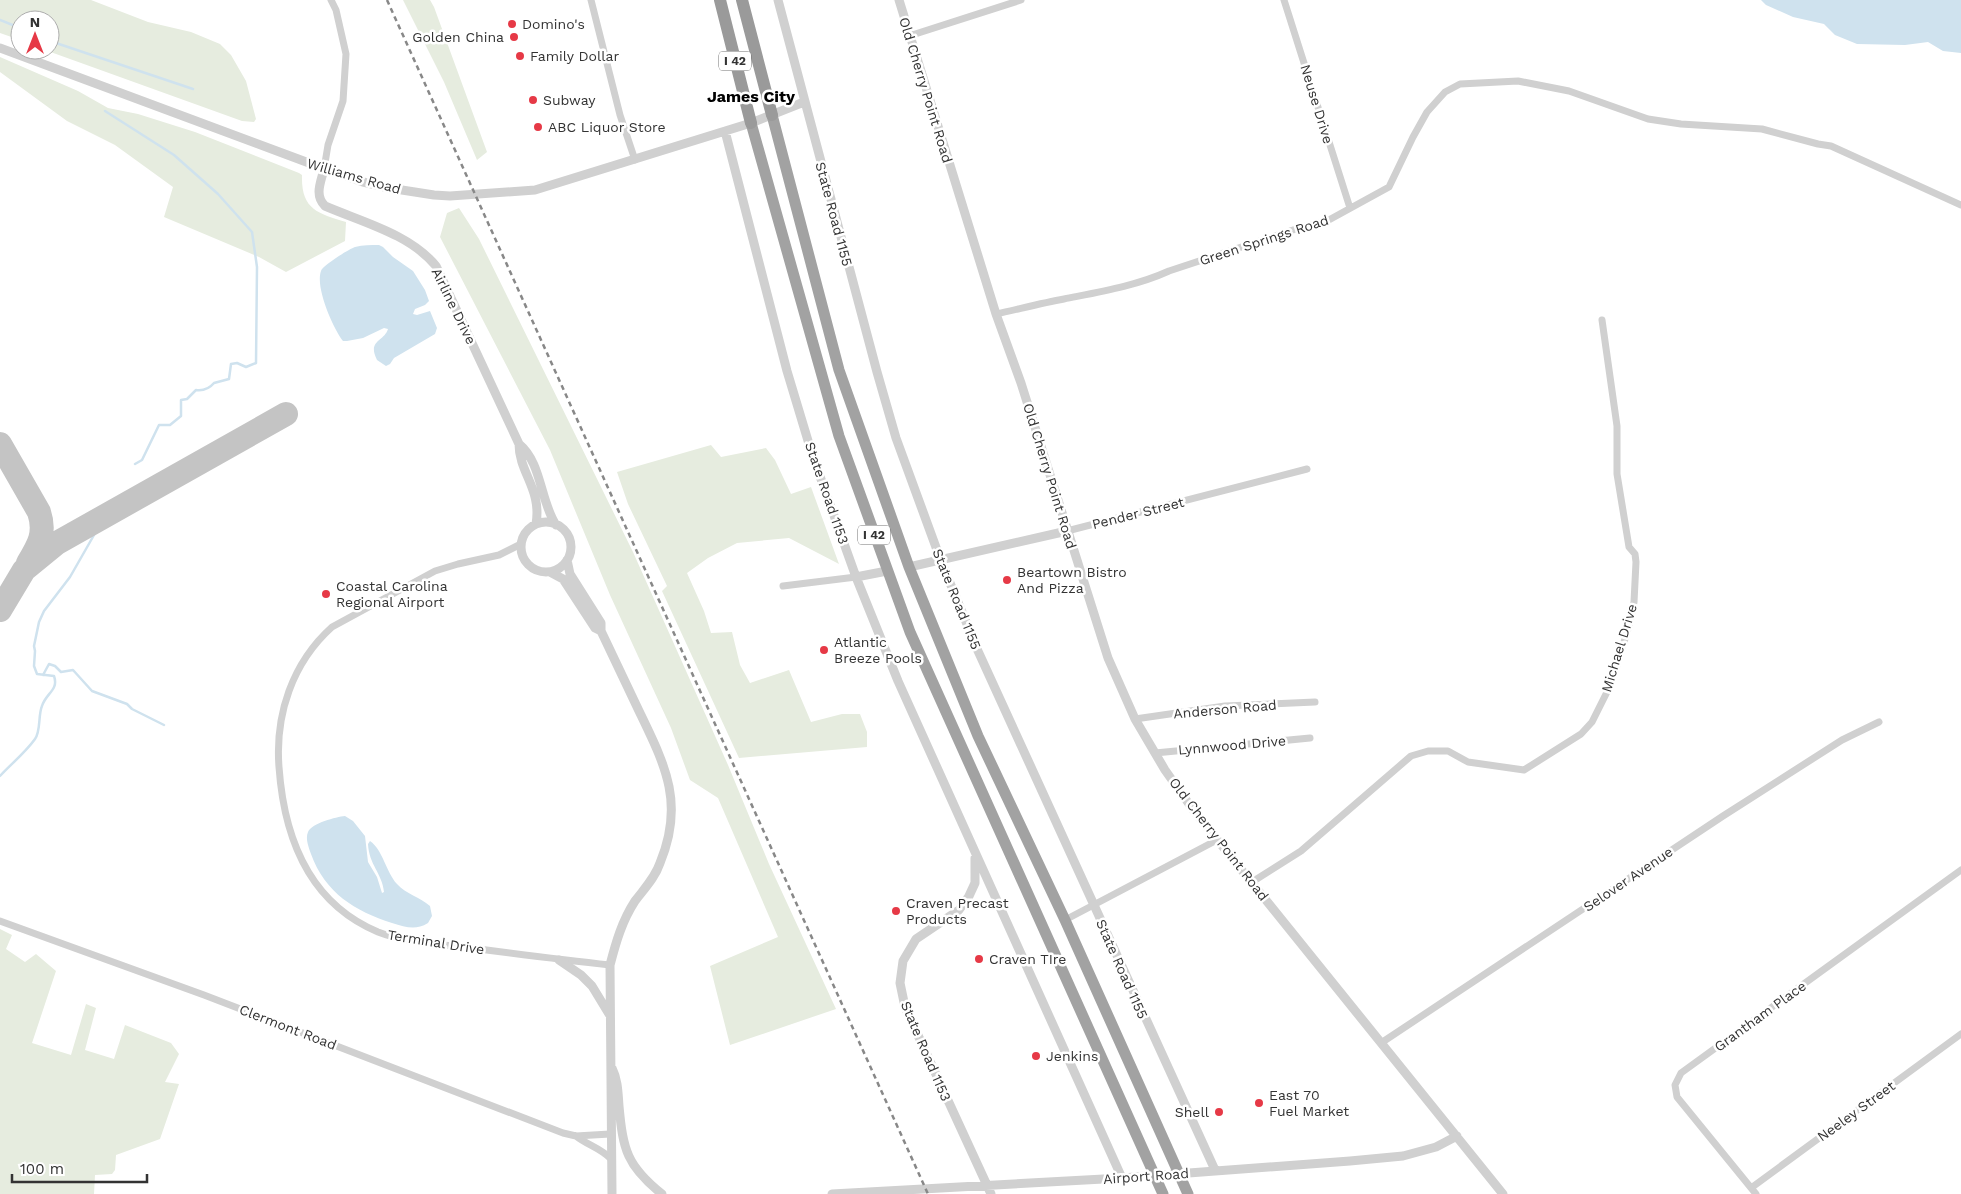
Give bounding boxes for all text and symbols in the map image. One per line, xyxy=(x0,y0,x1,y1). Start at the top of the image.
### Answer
north arrow xyxy=(10,10,60,60)
text: N xyxy=(30,14,40,30)
street label: Old Cherry Point Road xyxy=(896,15,956,165)
place label: Domino's xyxy=(522,16,585,32)
marker: Domino's xyxy=(506,18,518,30)
place label: Golden China xyxy=(412,29,504,45)
marker: Golden China xyxy=(508,31,520,43)
place label: Family Dollar xyxy=(530,48,619,64)
marker: Family Dollar xyxy=(514,50,526,62)
road number: I 42 xyxy=(719,51,751,70)
street label: Neuse Drive xyxy=(1297,62,1337,146)
district label: James City xyxy=(707,87,796,106)
place label: Subway xyxy=(543,92,596,108)
marker: Subway xyxy=(527,94,539,106)
place label: ABC Liquor Store xyxy=(548,119,666,135)
marker: ABC Liquor Store xyxy=(532,121,544,133)
street label: Williams Road xyxy=(305,155,403,197)
street label: State Road 1155 xyxy=(812,160,856,268)
street label: Green Springs Road xyxy=(1197,212,1331,268)
street label: Airline Drive xyxy=(429,265,479,347)
street label: Old Cherry Point Road xyxy=(1020,401,1080,551)
street label: State Road 1153 xyxy=(802,440,852,546)
street label: Pender Street xyxy=(1090,494,1186,532)
road number: I 42 xyxy=(858,526,890,544)
street label: State Road 1155 xyxy=(930,546,984,652)
place label: Beartown Bistro And Pizza xyxy=(1017,564,1127,596)
marker: Beartown Bistro And Pizza xyxy=(1001,574,1013,586)
place label: Coastal Carolina Regional Airport xyxy=(336,578,448,610)
marker: Coastal Carolina Regional Airport xyxy=(320,588,332,600)
street label: Michael Drive xyxy=(1598,602,1640,694)
place label: Atlantic Breeze Pools xyxy=(834,634,922,666)
marker: Atlantic Breeze Pools xyxy=(818,644,830,656)
street label: Anderson Road xyxy=(1173,697,1277,721)
street label: Lynnwood Drive xyxy=(1177,732,1287,758)
street label: Old Cherry Point Road xyxy=(1166,774,1272,904)
street label: Selover Avenue xyxy=(1580,843,1676,915)
place label: Craven Precast Products xyxy=(906,895,1009,927)
marker: Craven Precast Products xyxy=(890,905,902,917)
street label: State Road 1155 xyxy=(1093,917,1151,1021)
street label: Terminal Drive xyxy=(386,926,486,958)
place label: Craven TIre xyxy=(989,951,1066,967)
marker: Craven TIre xyxy=(973,953,985,965)
street label: Grantham Place xyxy=(1711,977,1809,1055)
street label: State Road 1153 xyxy=(898,999,954,1103)
street label: Clermont Road xyxy=(237,1001,339,1053)
place label: Jenkins xyxy=(1046,1048,1098,1064)
marker: Jenkins xyxy=(1030,1050,1042,1062)
street label: Neeley Street xyxy=(1814,1077,1898,1145)
place label: East 70 Fuel Market xyxy=(1269,1087,1349,1119)
marker: East 70 Fuel Market xyxy=(1253,1097,1265,1109)
place label: Shell xyxy=(1175,1104,1210,1120)
marker: Shell xyxy=(1213,1106,1225,1118)
scale bar xyxy=(12,1152,148,1184)
text: 100 m xyxy=(20,1160,64,1178)
street label: Airport Road xyxy=(1103,1165,1189,1187)

